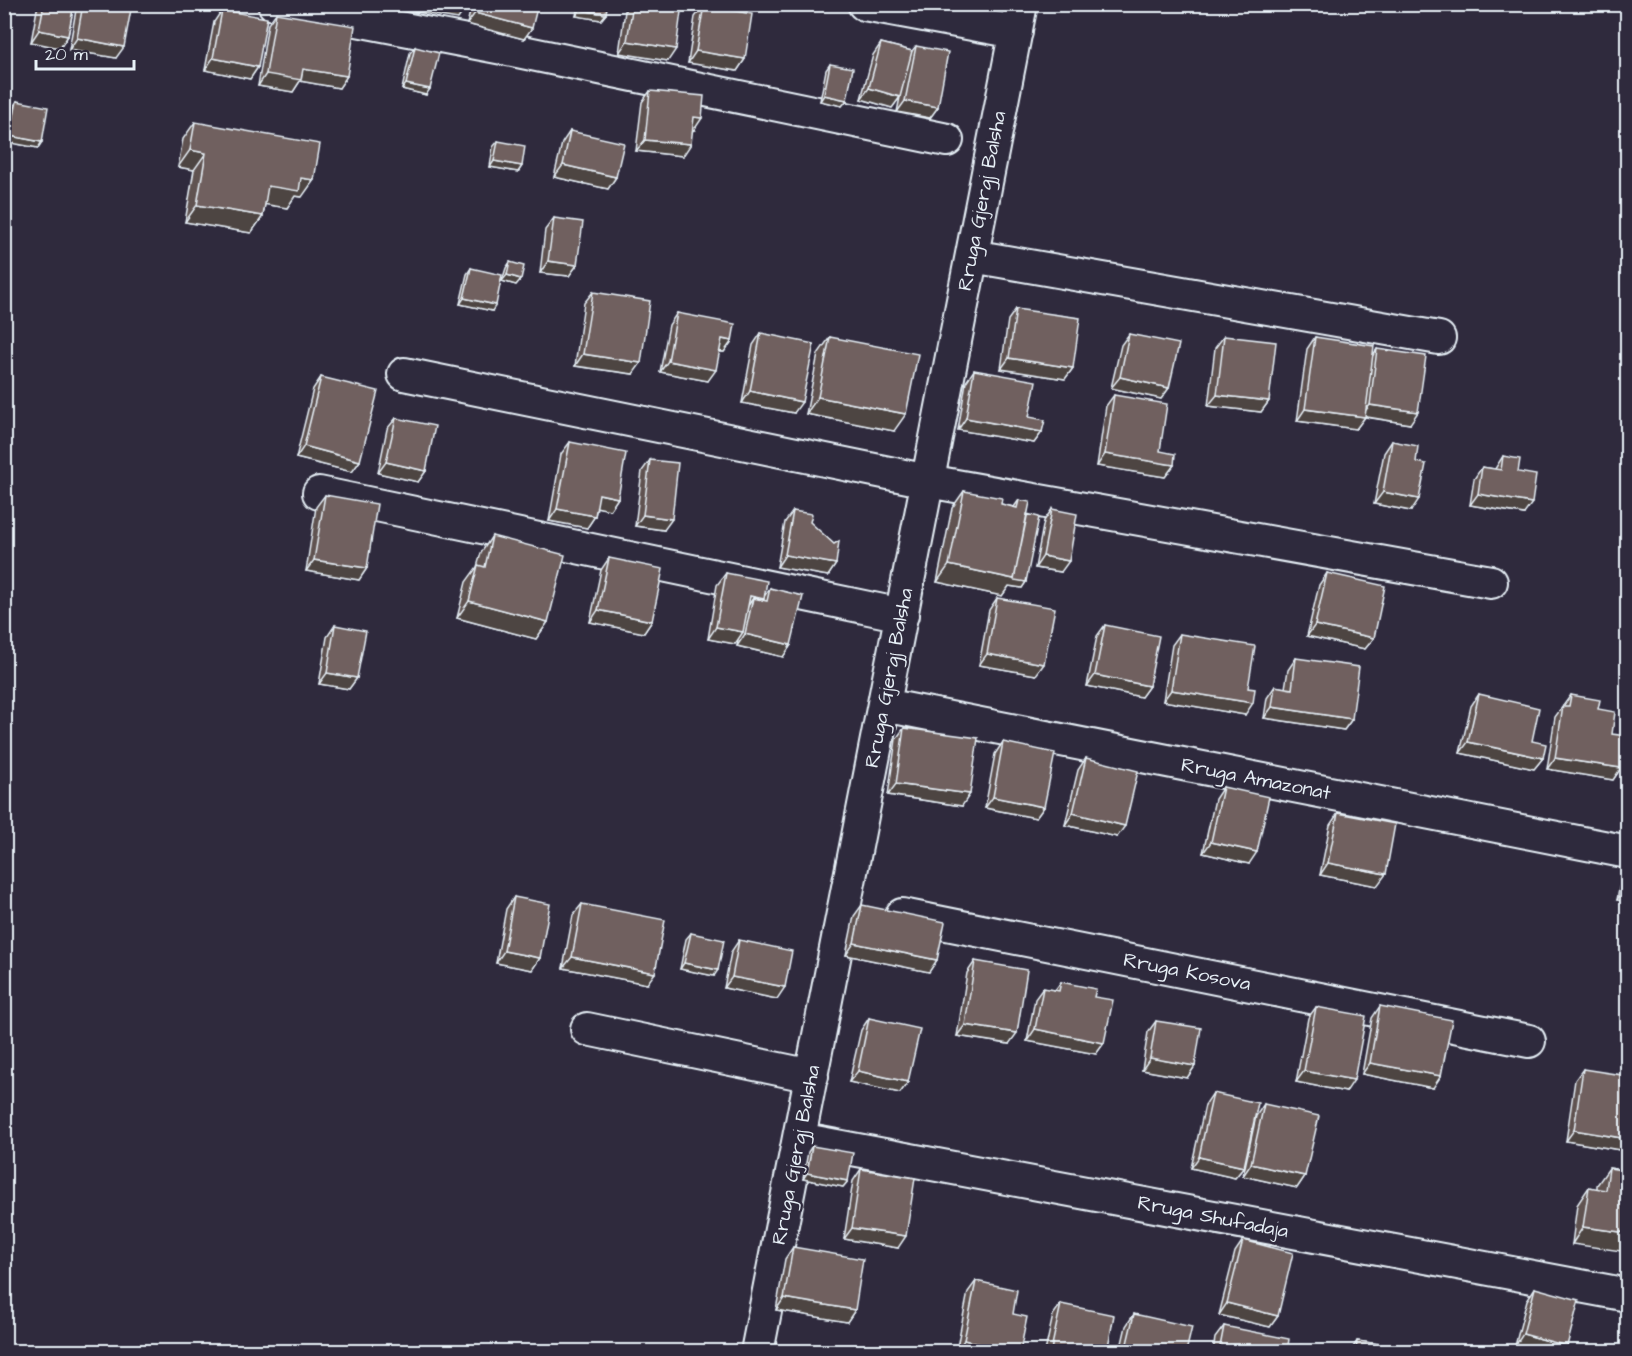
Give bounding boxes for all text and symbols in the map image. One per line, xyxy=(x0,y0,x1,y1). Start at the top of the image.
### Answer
scale bar xyxy=(36,33,134,71)
text: 20 m xyxy=(45,42,88,67)
street label: Rruga Gjergj Balsha xyxy=(951,109,1014,294)
street label: Rruga Gjergj Balsha xyxy=(858,586,921,771)
street label: Rruga Amazonat xyxy=(1179,751,1333,808)
street label: Rruga Kosova xyxy=(1121,946,1253,999)
street label: Rruga Gjergj Balsha xyxy=(765,1063,828,1248)
street label: Rruga Shufadaja xyxy=(1135,1189,1291,1246)

